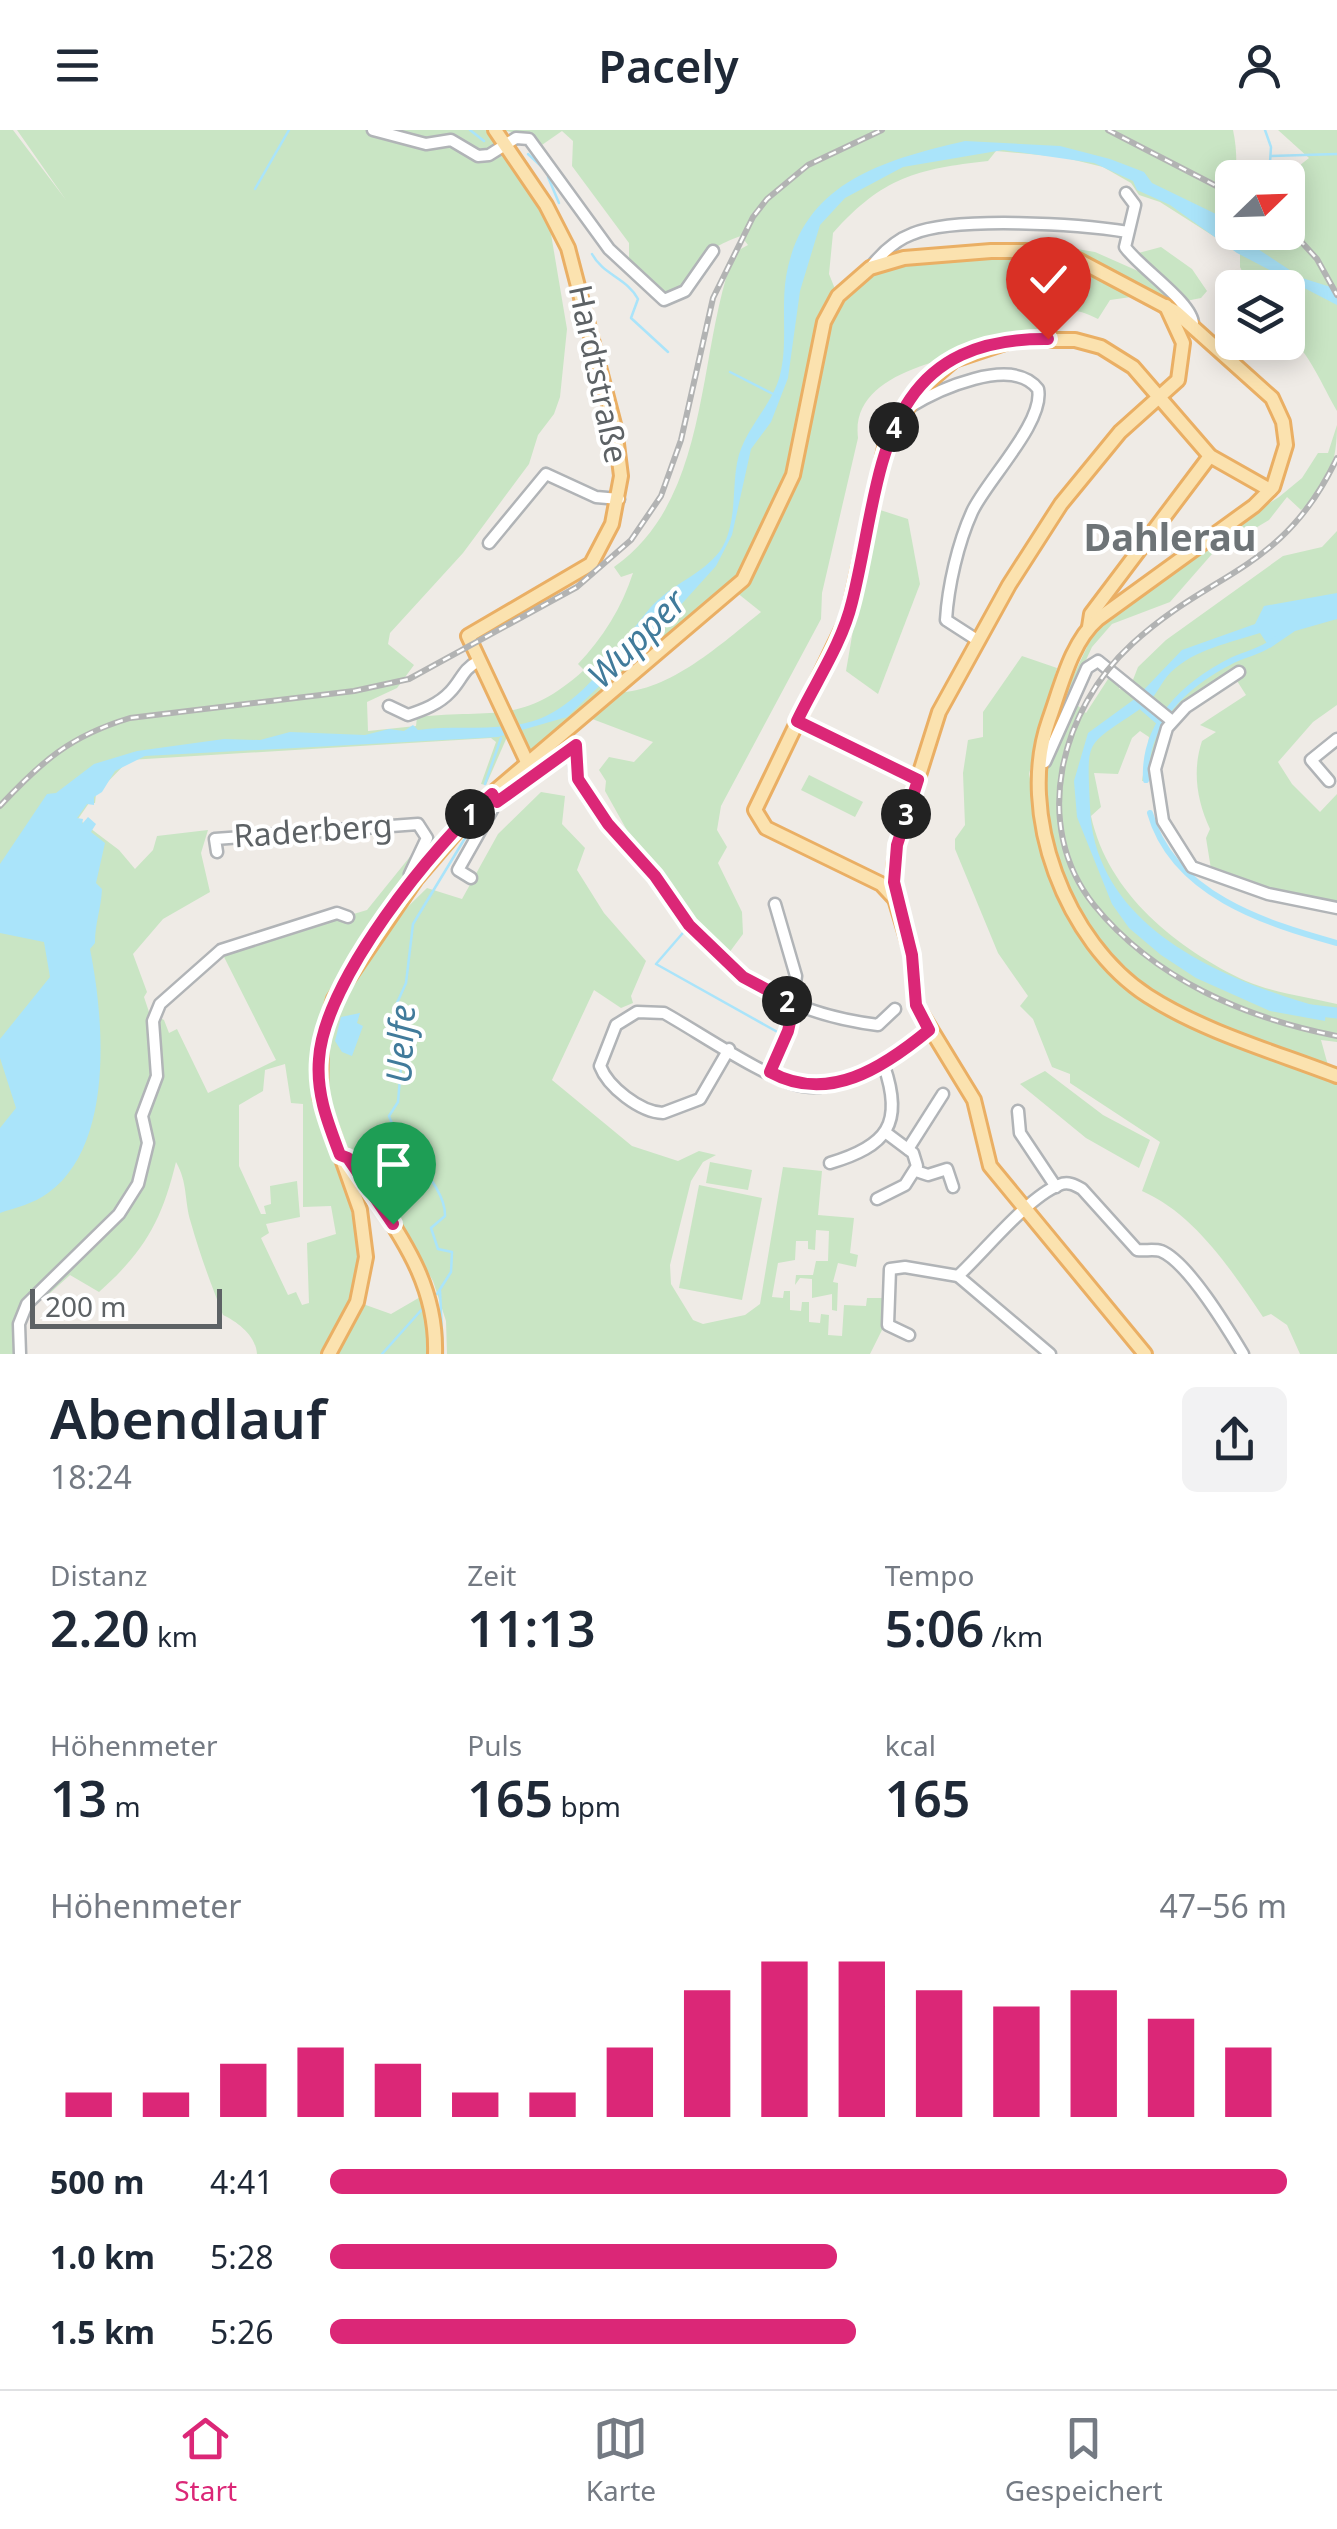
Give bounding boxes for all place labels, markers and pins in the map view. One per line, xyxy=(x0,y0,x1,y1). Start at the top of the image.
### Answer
pin xyxy=(1006,237,1091,340)
pin: 4 xyxy=(869,402,919,452)
pin: 1 xyxy=(445,789,495,839)
pin: 3 xyxy=(881,789,931,839)
pin: 2 xyxy=(762,976,812,1026)
pin xyxy=(351,1122,436,1225)

